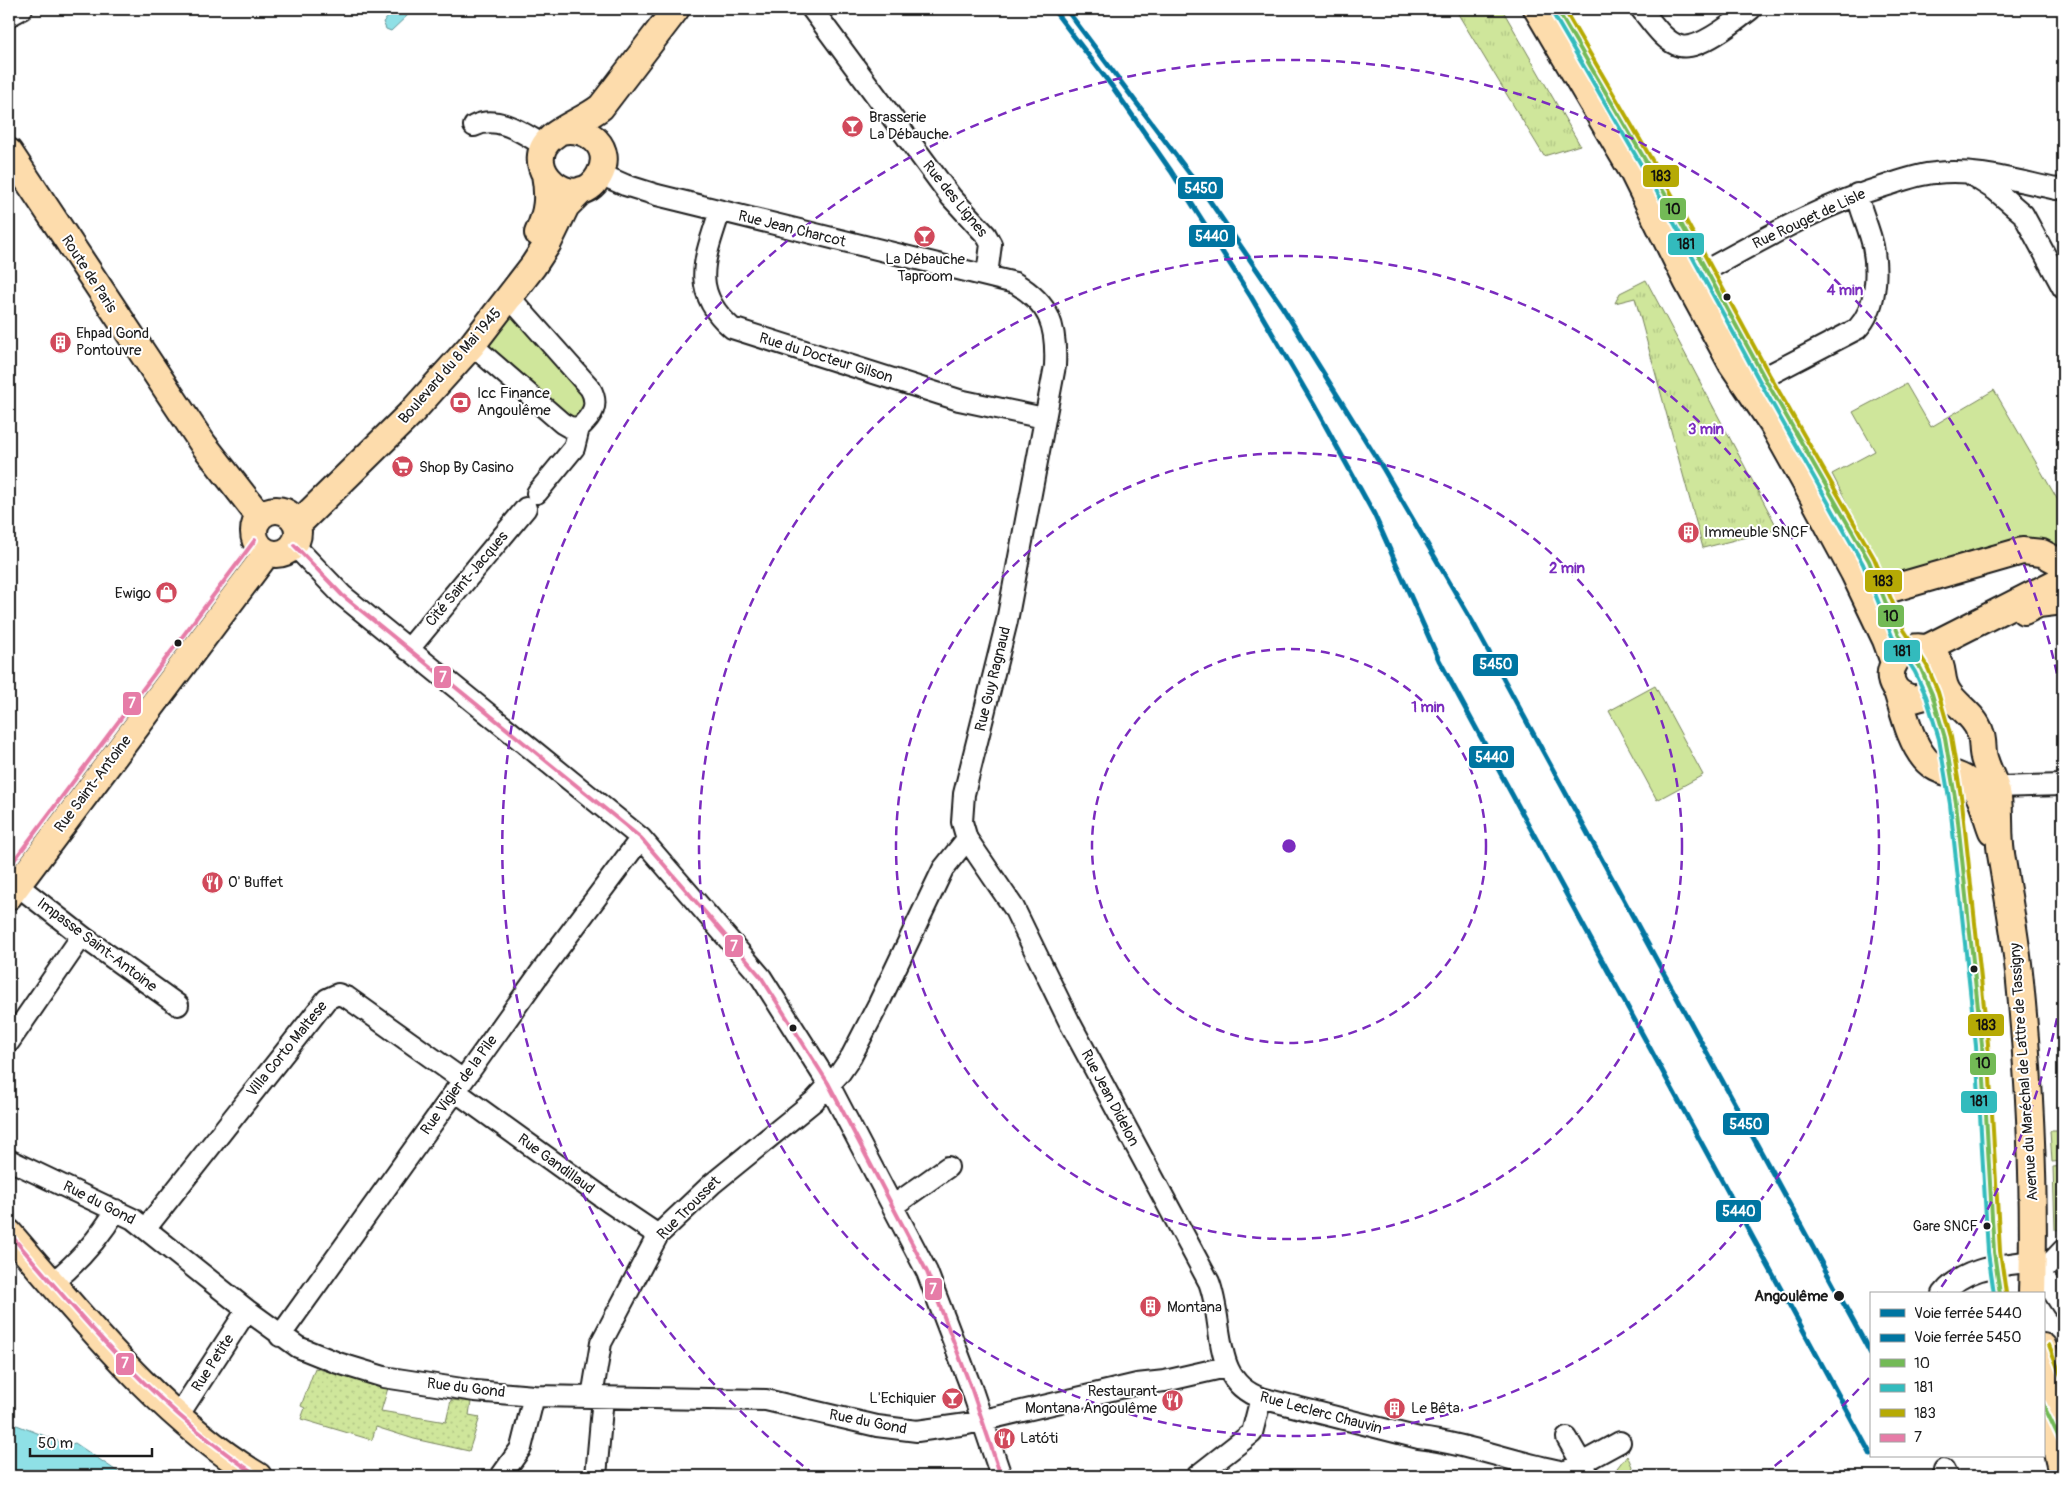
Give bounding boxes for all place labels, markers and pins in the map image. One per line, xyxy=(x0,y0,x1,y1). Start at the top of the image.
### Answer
place label: Brasserie La Débauche xyxy=(869,108,949,144)
bar icon: Brasserie La Débauche xyxy=(841,114,865,138)
bar icon: La Débauche Taproom xyxy=(913,224,937,248)
place label: La Débauche Taproom xyxy=(885,250,965,286)
unlabelled marker xyxy=(1722,292,1732,302)
place label: Ehpad Gond Pontouvre xyxy=(76,324,149,360)
building icon: Ehpad Gond Pontouvre xyxy=(48,330,72,354)
place label: Icc Finance Angoulême xyxy=(477,384,551,420)
bank icon: Icc Finance Angoulême xyxy=(449,390,473,414)
supermarket icon: Shop By Casino xyxy=(391,455,415,479)
place label: Shop By Casino xyxy=(419,458,514,477)
building icon: Immeuble SNCF xyxy=(1676,520,1700,544)
place label: Immeuble SNCF xyxy=(1704,523,1809,542)
shop icon: Ewigo xyxy=(155,581,179,605)
place label: Ewigo xyxy=(115,584,151,603)
unlabelled marker xyxy=(173,638,183,648)
centre of rings xyxy=(1280,837,1298,855)
restaurant icon: O' Buffet xyxy=(200,870,224,894)
place label: O' Buffet xyxy=(228,873,284,892)
unlabelled marker xyxy=(1969,964,1979,974)
unlabelled marker xyxy=(788,1023,798,1033)
place label: Gare SNCF xyxy=(1913,1218,1978,1235)
marker: Gare SNCF xyxy=(1982,1221,1992,1231)
place label: Angoulême xyxy=(1754,1287,1829,1306)
marker: Angoulême xyxy=(1832,1289,1846,1303)
building icon: Montana xyxy=(1139,1295,1163,1319)
place label: Montana xyxy=(1167,1298,1222,1317)
place label: Restaurant Montana Angoulême xyxy=(1025,1382,1158,1418)
bar icon: L'Echiquier xyxy=(940,1386,964,1410)
restaurant icon: Restaurant Montana Angoulême xyxy=(1161,1388,1185,1412)
place label: L'Echiquier xyxy=(869,1389,937,1408)
building icon: Le Bêta xyxy=(1383,1396,1407,1420)
place label: Le Bêta xyxy=(1411,1399,1460,1418)
restaurant icon: Latóti xyxy=(992,1426,1016,1450)
place label: Latóti xyxy=(1020,1429,1058,1448)

